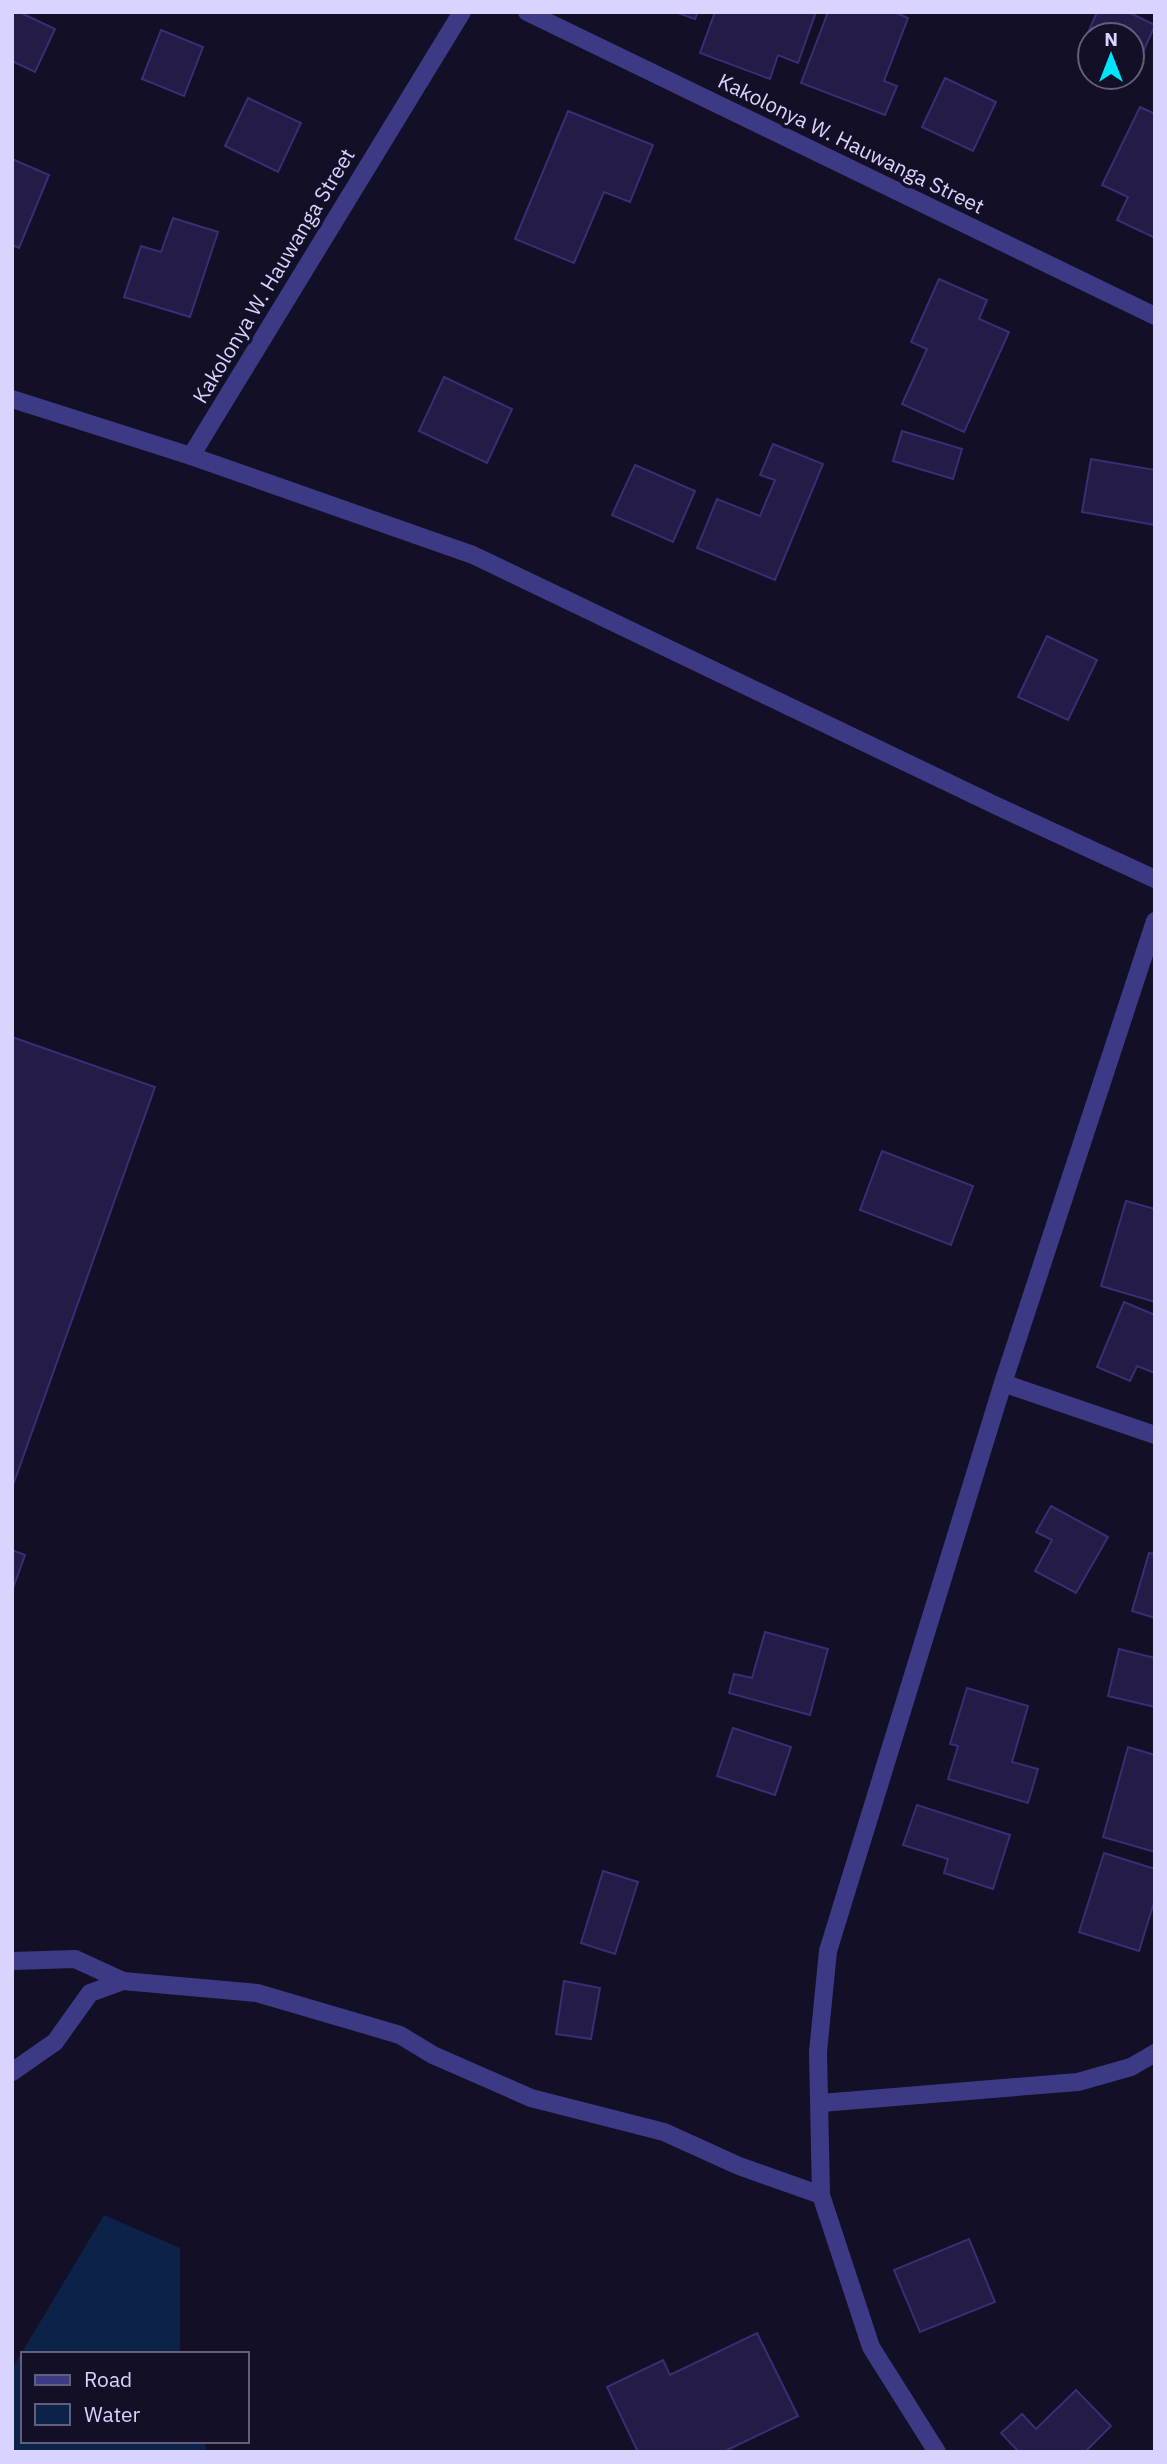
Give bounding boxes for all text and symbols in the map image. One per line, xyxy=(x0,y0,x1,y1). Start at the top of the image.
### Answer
north arrow xyxy=(1076,21,1146,91)
text: N xyxy=(1104,27,1118,51)
street label: Kakolonya W. Hauwanga Street xyxy=(714,66,989,220)
street label: Kakolonya W. Hauwanga Street xyxy=(186,143,361,408)
legend xyxy=(21,2352,248,2443)
text: Road xyxy=(84,2365,132,2393)
text: Water xyxy=(84,2400,141,2428)

